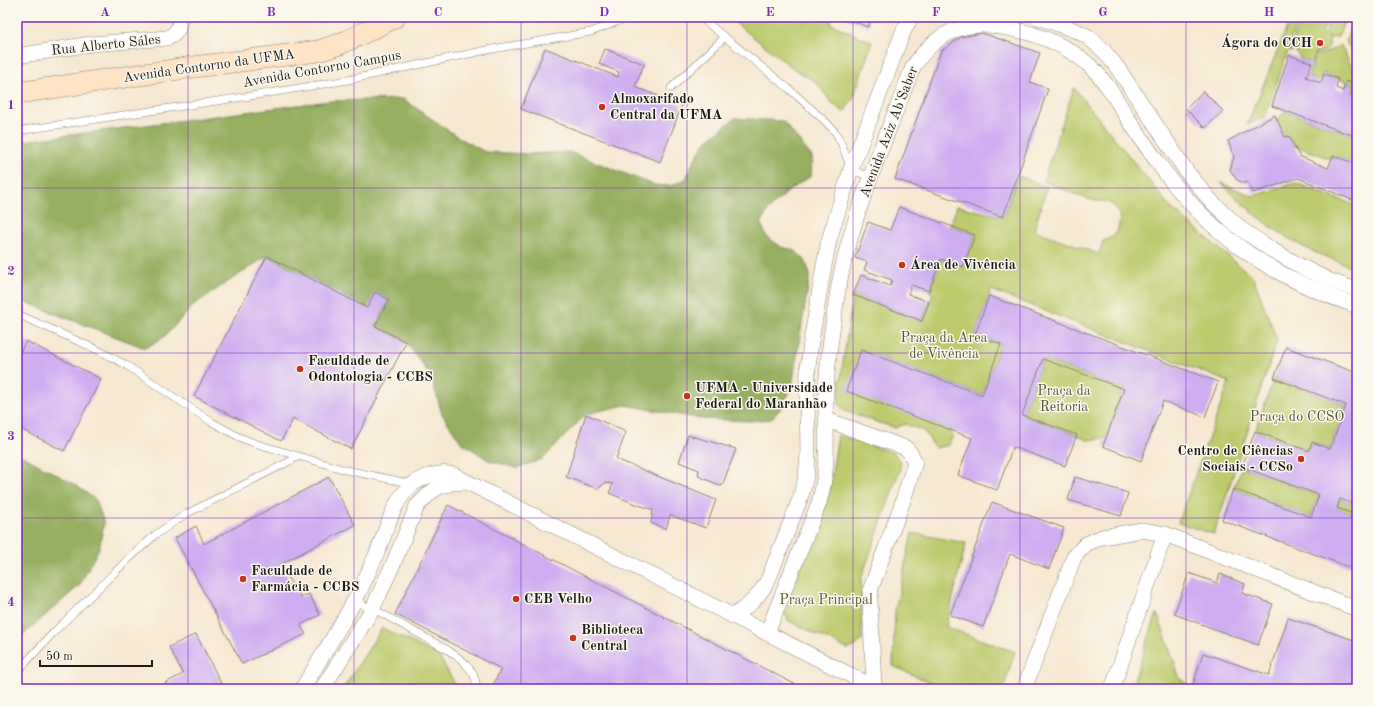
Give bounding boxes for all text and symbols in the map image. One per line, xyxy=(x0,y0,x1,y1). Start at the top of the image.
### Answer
text: A xyxy=(100,6,110,19)
text: B xyxy=(266,6,276,19)
text: C xyxy=(434,6,442,19)
text: D xyxy=(599,6,609,19)
text: E xyxy=(766,6,775,19)
text: F xyxy=(932,6,941,19)
text: G xyxy=(1098,6,1108,19)
text: H xyxy=(1264,6,1275,19)
street label: Rua Alberto Sáles xyxy=(51,32,161,58)
place label: Ágora do CCH xyxy=(1221,33,1312,50)
marker: Ágora do CCH xyxy=(1315,38,1325,48)
street label: Avenida Contorno da UFMA xyxy=(122,47,296,85)
street label: Avenida Contorno Campus xyxy=(242,48,402,90)
street label: Avenida Aziz Ab'Saber xyxy=(857,64,921,200)
place label: Almoxarifado Central da UFMA xyxy=(610,92,723,122)
text: 1 xyxy=(7,99,15,112)
marker: Almoxarifado Central da UFMA xyxy=(597,102,607,112)
place label: Área de Vivência xyxy=(910,255,1016,272)
marker: Área de Vivência xyxy=(897,260,907,270)
text: 2 xyxy=(7,265,15,278)
park label: Praça da Area de Vivência xyxy=(900,331,988,361)
place label: Faculdade de Odontologia - CCBS xyxy=(308,354,433,384)
marker: Faculdade de Odontologia - CCBS xyxy=(295,364,305,374)
place label: UFMA - Universidade Federal do Maranhão xyxy=(695,381,833,411)
park label: Praça da Reitoria xyxy=(1037,384,1091,414)
marker: UFMA - Universidade Federal do Maranhão xyxy=(682,391,692,401)
park label: Praça do CCSO xyxy=(1250,410,1344,424)
text: 3 xyxy=(7,430,15,443)
place label: Centro de Ciências Sociais - CCSo xyxy=(1178,444,1293,474)
marker: Centro de Ciências Sociais - CCSo xyxy=(1296,454,1306,464)
place label: Faculdade de Farmácia - CCBS xyxy=(251,564,359,594)
marker: Faculdade de Farmácia - CCBS xyxy=(238,574,248,584)
place label: CEB Velho xyxy=(524,592,592,606)
park label: Praça Principal xyxy=(779,593,873,607)
marker: CEB Velho xyxy=(511,594,521,604)
text: 4 xyxy=(7,596,15,609)
place label: Biblioteca Central xyxy=(581,623,643,653)
marker: Biblioteca Central xyxy=(568,633,578,643)
scale bar xyxy=(40,642,152,668)
text: 50 m xyxy=(46,650,73,663)

